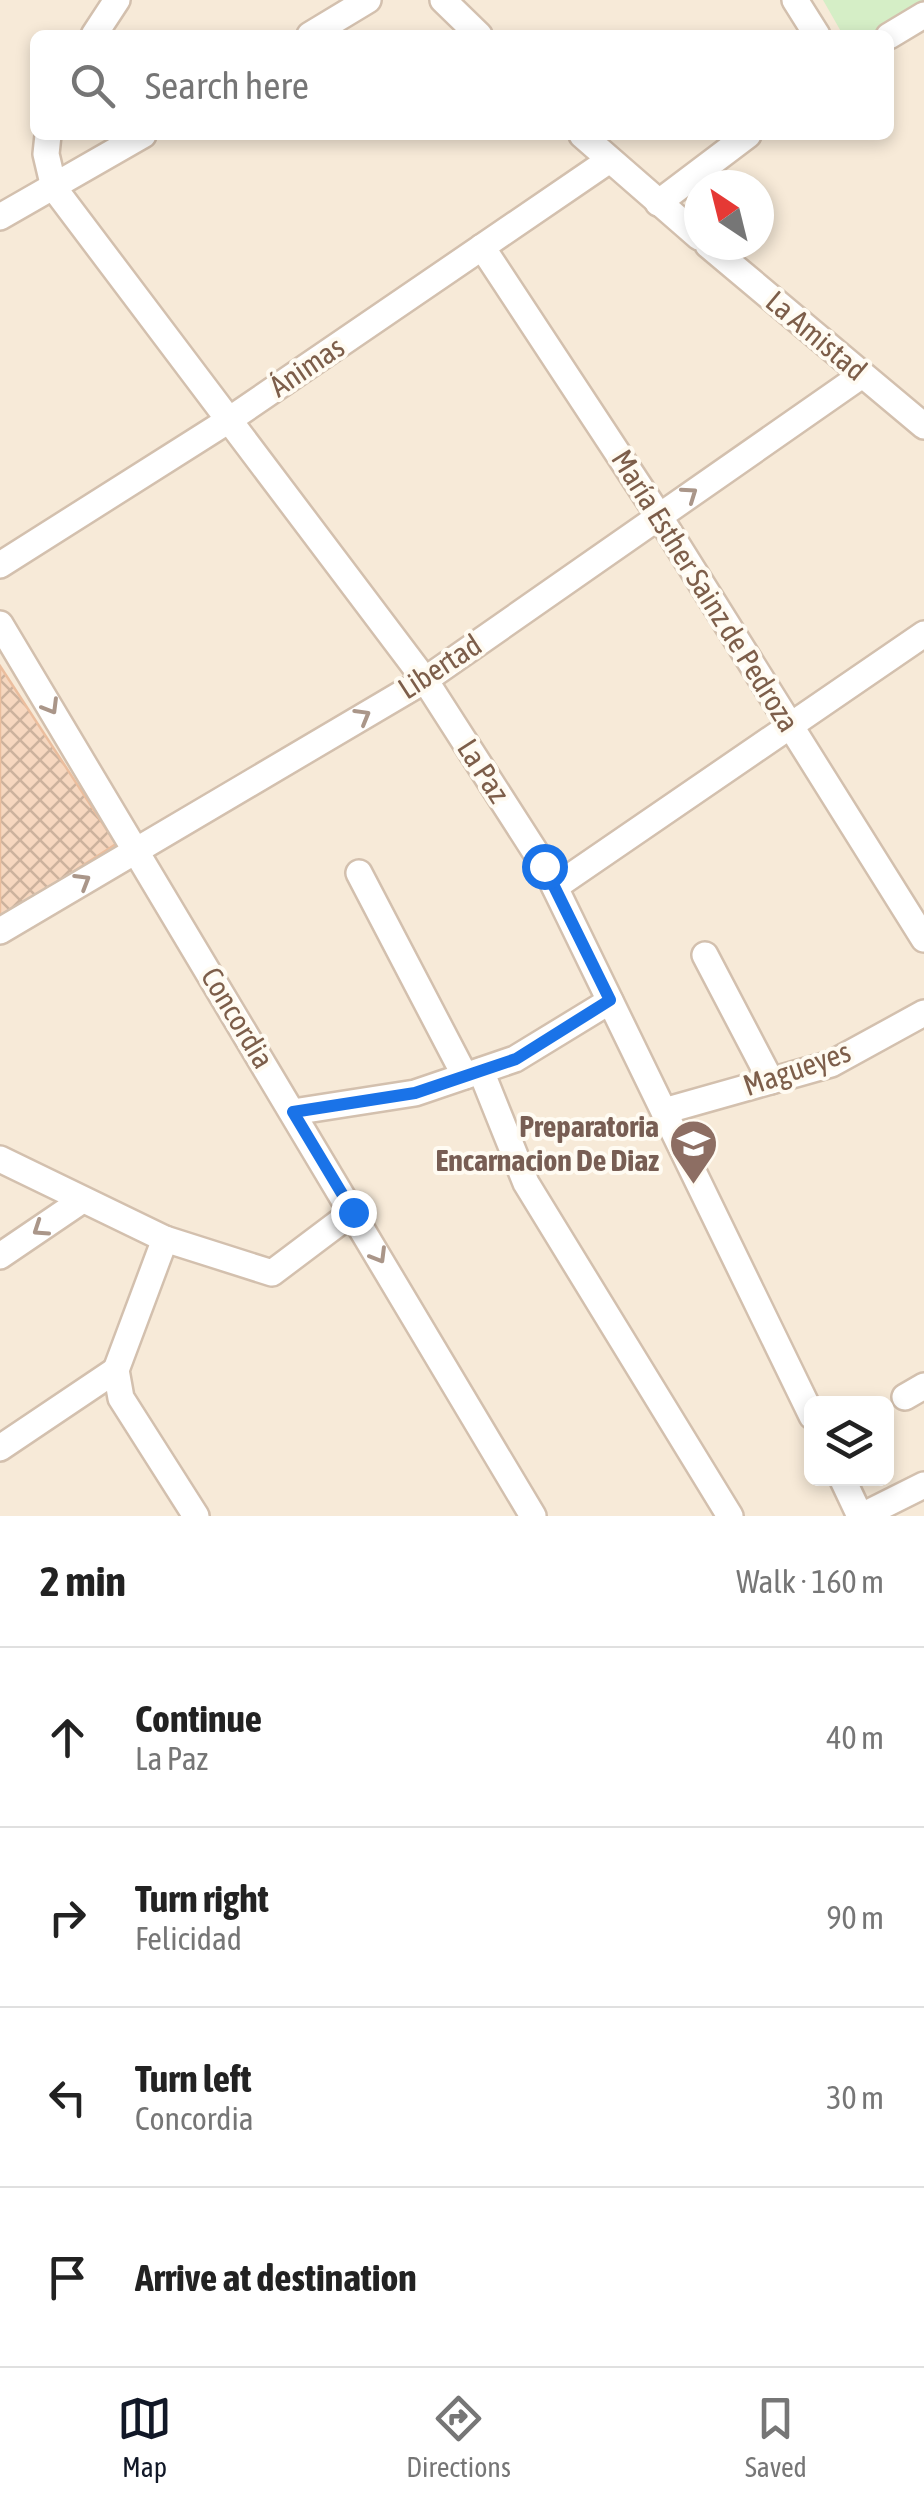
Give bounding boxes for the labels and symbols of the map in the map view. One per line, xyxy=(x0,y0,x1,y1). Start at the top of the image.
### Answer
north arrow xyxy=(684,170,774,260)
street label: La Amistad xyxy=(760,284,874,387)
street label: Ánimas xyxy=(263,329,350,403)
street label: María Esther Sainz de Pedroza xyxy=(605,444,806,737)
one-way arrow xyxy=(679,488,698,506)
street label: Libertad xyxy=(392,627,487,705)
one-way arrow xyxy=(39,696,58,714)
one-way arrow xyxy=(352,708,370,728)
street label: La Paz xyxy=(451,732,517,809)
route start xyxy=(522,844,568,890)
one-way arrow xyxy=(72,874,90,893)
street label: Concordia xyxy=(195,961,281,1074)
street label: Magueyes xyxy=(739,1034,855,1102)
place label: Preparatoria Encarnacion De Diaz xyxy=(436,1109,659,1177)
school or university icon: Preparatoria Encarnacion De Diaz xyxy=(668,1118,720,1186)
route end xyxy=(331,1190,377,1236)
one-way arrow xyxy=(33,1216,51,1235)
one-way arrow xyxy=(367,1245,386,1263)

